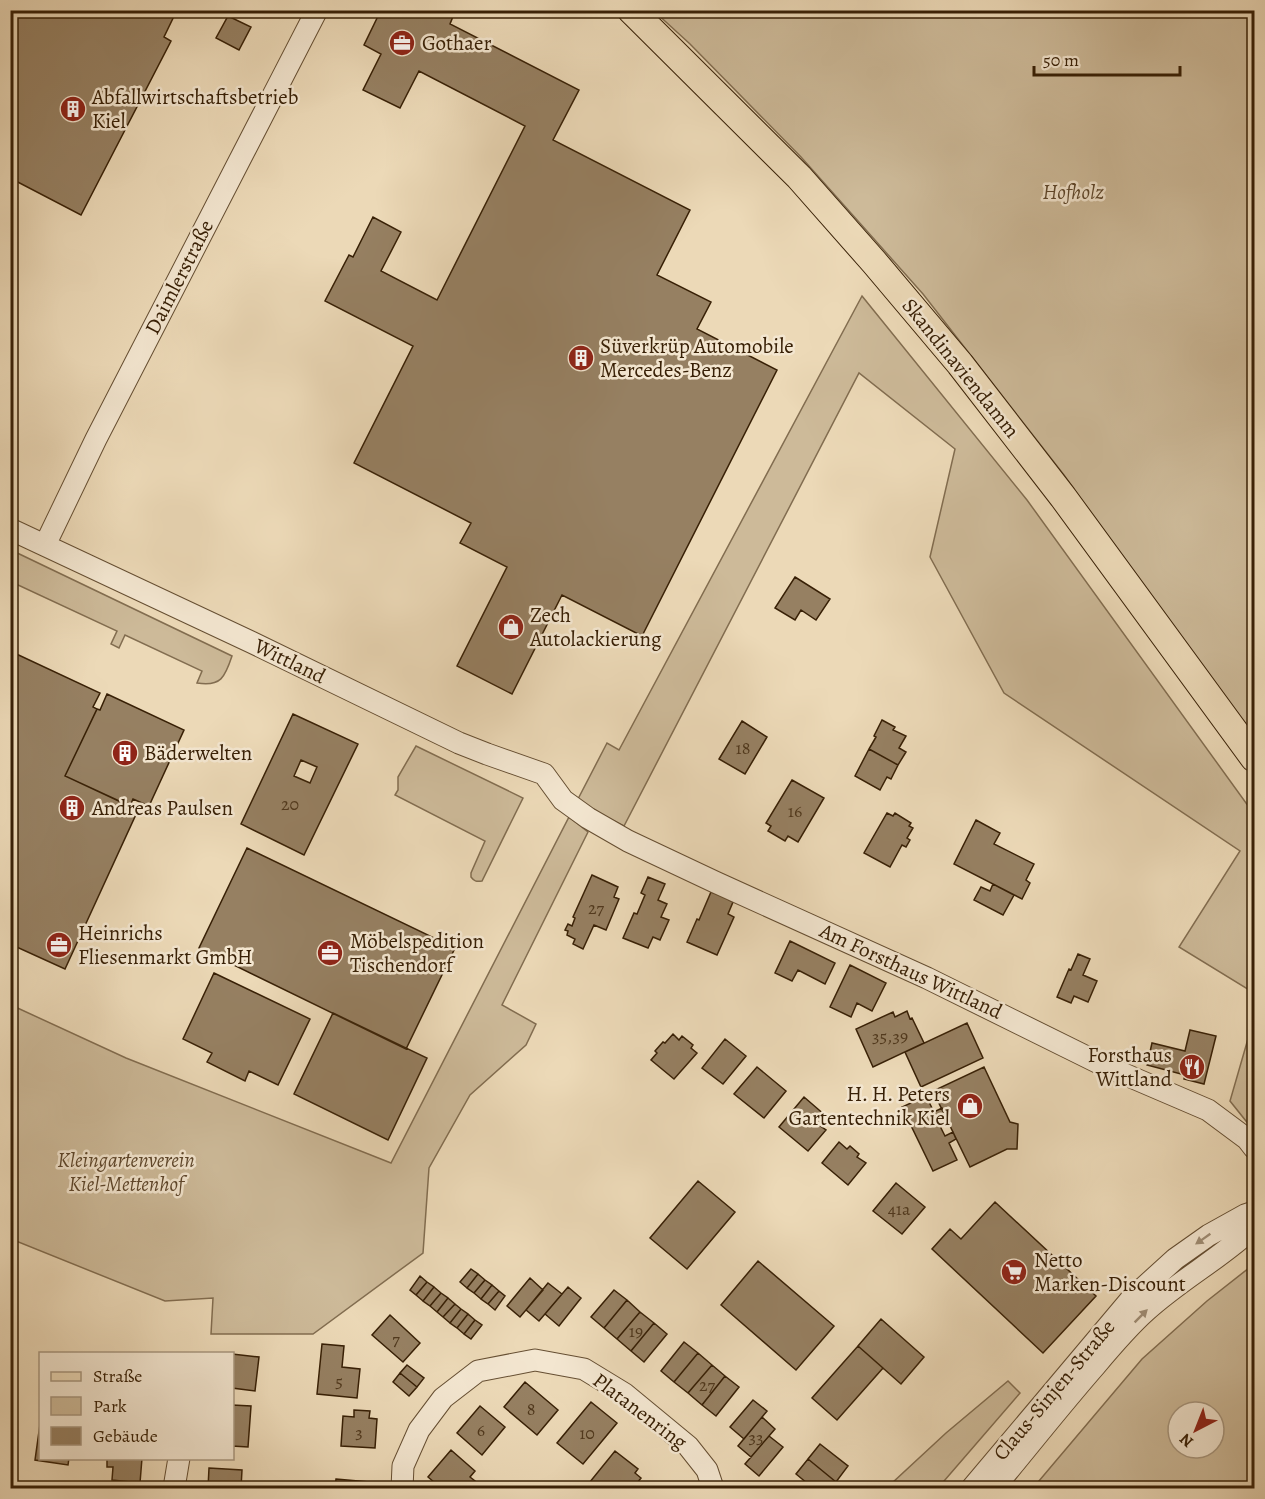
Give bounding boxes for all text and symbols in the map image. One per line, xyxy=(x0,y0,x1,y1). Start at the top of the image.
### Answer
office icon: Gothaer xyxy=(387,28,417,58)
place label: Gothaer xyxy=(422,29,491,57)
scale bar xyxy=(1034,39,1180,77)
text: 50 m xyxy=(1043,48,1079,72)
place label: Abfallwirtschaftsbetrieb Kiel xyxy=(91,83,298,135)
building icon: Abfallwirtschaftsbetrieb Kiel xyxy=(58,94,88,124)
park label: Hofholz xyxy=(1042,178,1104,206)
street label: Daimlerstraße xyxy=(138,215,220,339)
street label: Skandinaviendamm xyxy=(896,292,1026,444)
place label: Süverkrüp Automobile Mercedes-Benz xyxy=(600,332,794,384)
building icon: Süverkrüp Automobile Mercedes-Benz xyxy=(566,343,596,373)
place label: Zech Autolackierung xyxy=(529,601,662,653)
shop icon: Zech Autolackierung xyxy=(496,612,526,642)
street label: Wittland xyxy=(249,631,331,691)
house number: 18 xyxy=(736,736,750,760)
building icon: Bäderwelten xyxy=(110,738,140,768)
place label: Bäderwelten xyxy=(144,739,252,767)
house number: 20 xyxy=(281,792,299,816)
building icon: Andreas Paulsen xyxy=(57,793,87,823)
place label: Andreas Paulsen xyxy=(91,794,233,822)
house number: 16 xyxy=(788,799,802,823)
house number: 27 xyxy=(588,896,604,920)
street label: Am Forsthaus Wittland xyxy=(814,916,1007,1026)
place label: Heinrichs Fliesenmarkt GmbH xyxy=(78,919,253,971)
place label: Möbelspedition Tischendorf xyxy=(350,927,484,979)
office icon: Heinrichs Fliesenmarkt GmbH xyxy=(44,930,74,960)
office icon: Möbelspedition Tischendorf xyxy=(315,938,345,968)
house number: 35,39 xyxy=(872,1024,908,1048)
place label: Forsthaus Wittland xyxy=(1088,1041,1173,1093)
restaurant icon: Forsthaus Wittland xyxy=(1177,1052,1207,1082)
place label: H. H. Peters Gartentechnik Kiel xyxy=(788,1080,950,1132)
shop icon: H. H. Peters Gartentechnik Kiel xyxy=(955,1091,985,1121)
park label: Kleingartenverein Kiel-Mettenhof xyxy=(57,1146,195,1198)
house number: 41a xyxy=(888,1197,911,1221)
one-way arrow xyxy=(1196,1233,1212,1245)
place label: Netto Marken-Discount xyxy=(1034,1246,1186,1298)
supermarket icon: Netto Marken-Discount xyxy=(999,1257,1029,1287)
one-way arrow xyxy=(1134,1310,1148,1324)
street label: Claus-Sinjen-Straße xyxy=(987,1314,1121,1466)
house number: 19 xyxy=(629,1319,643,1343)
house number: 7 xyxy=(392,1327,400,1351)
legend xyxy=(39,1352,234,1460)
text: Straße xyxy=(93,1364,142,1388)
street label: Platanenring xyxy=(587,1366,693,1456)
house number: 5 xyxy=(335,1369,343,1393)
house number: 27 xyxy=(699,1373,715,1397)
text: Park xyxy=(93,1394,127,1418)
house number: 8 xyxy=(527,1397,535,1421)
north arrow xyxy=(1166,1400,1226,1460)
house number: 6 xyxy=(477,1418,485,1442)
house number: 3 xyxy=(355,1420,363,1444)
house number: 10 xyxy=(579,1421,595,1445)
text: Gebäude xyxy=(93,1424,158,1448)
house number: 33 xyxy=(749,1425,763,1449)
text: N xyxy=(1175,1428,1198,1452)

